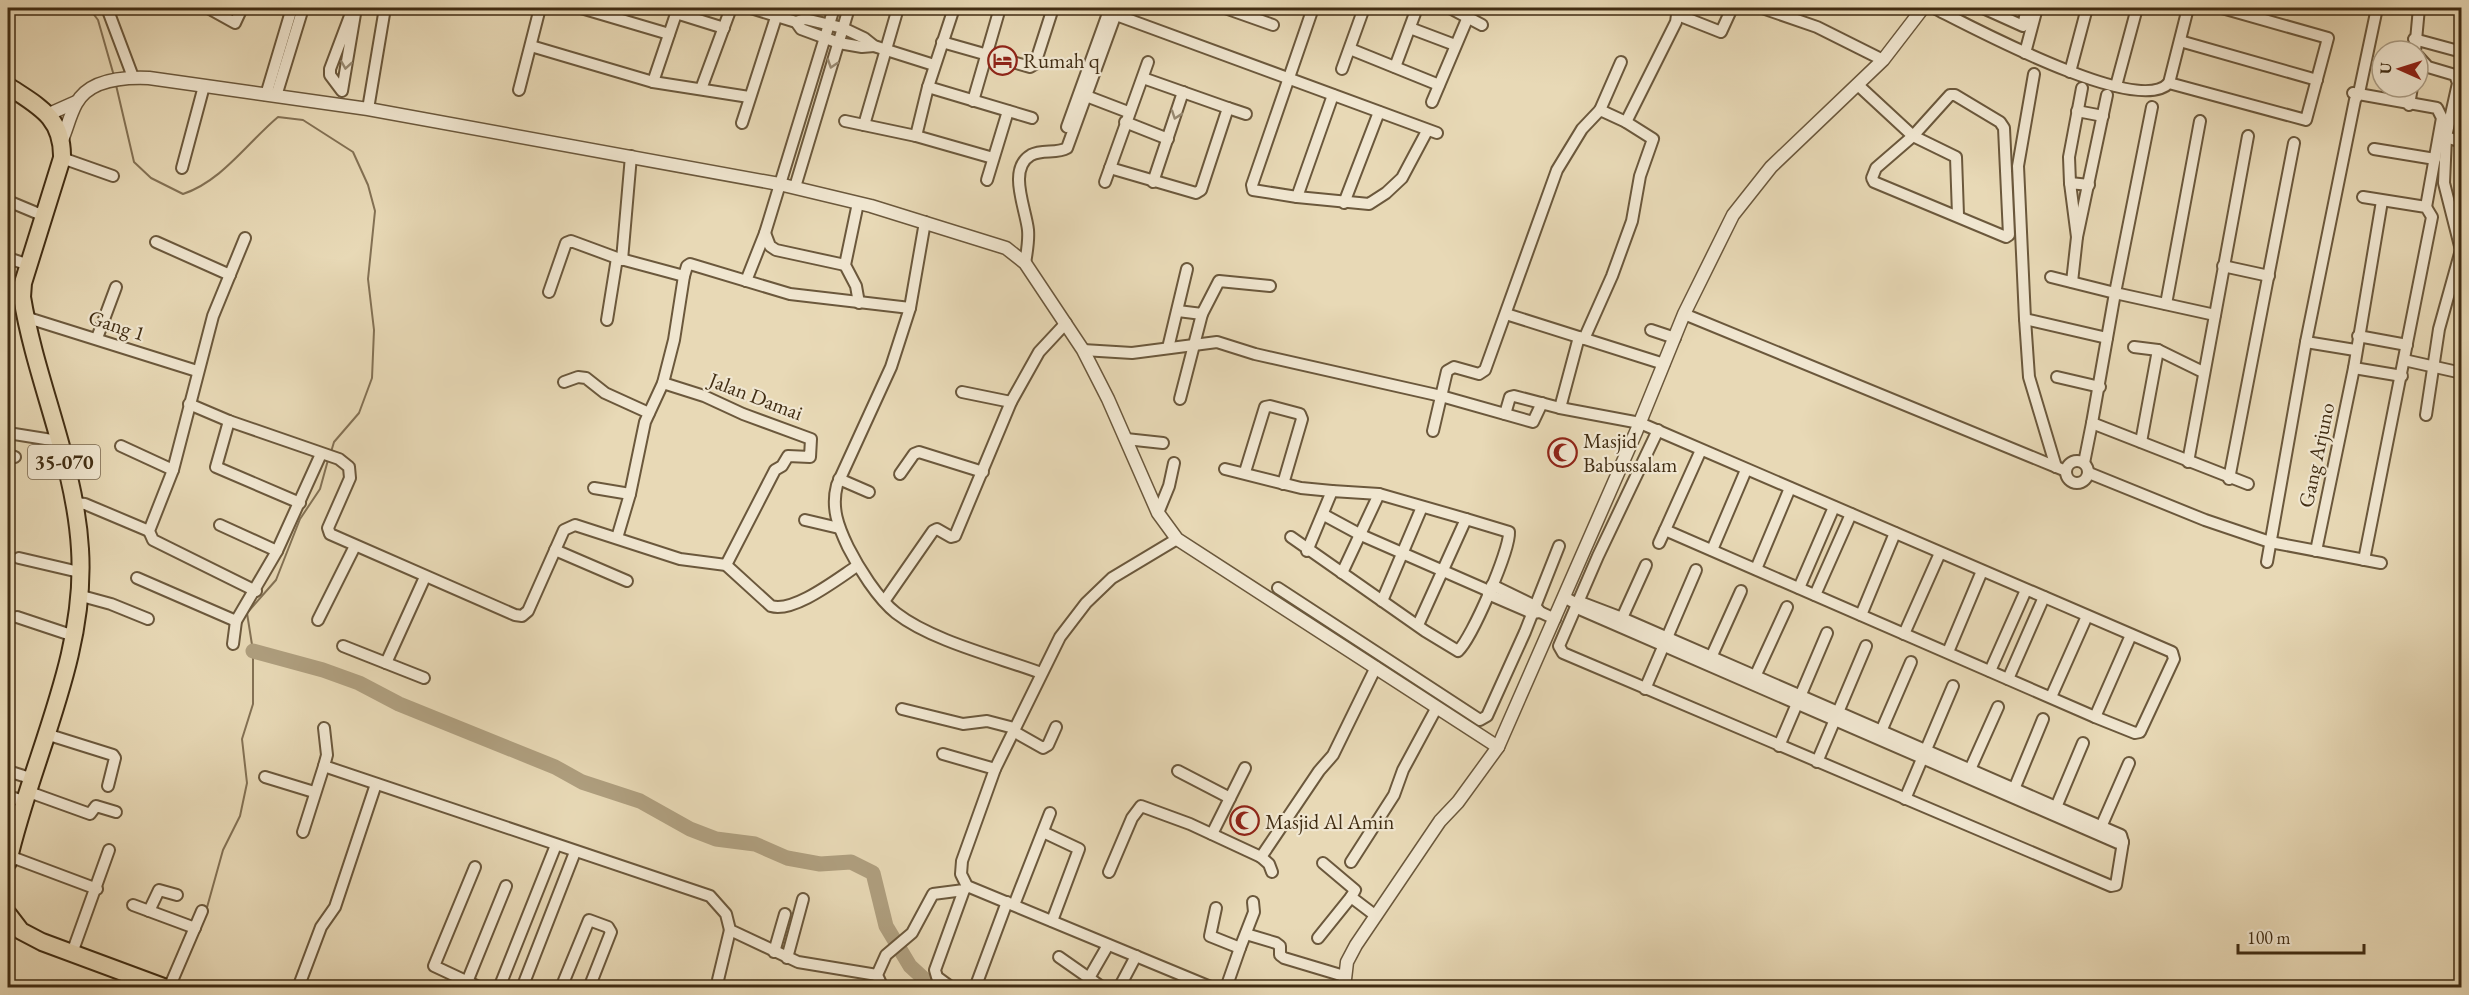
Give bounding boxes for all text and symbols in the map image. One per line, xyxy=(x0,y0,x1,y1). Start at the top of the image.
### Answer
north arrow xyxy=(2370,39,2430,99)
hotel icon: Rumah q xyxy=(986,44,1018,76)
place label: Rumah q xyxy=(1023,47,1100,74)
one-way arrow xyxy=(827,58,839,69)
one-way arrow xyxy=(341,61,353,70)
text: U xyxy=(2375,62,2396,75)
one-way arrow xyxy=(1170,110,1183,120)
street label: Gang 1 xyxy=(85,303,149,347)
street label: Jalan Damai xyxy=(703,365,807,426)
street label: Gang Arjuno xyxy=(2292,400,2340,510)
place label: Masjid Babussalam xyxy=(1583,427,1677,478)
mosque icon: Masjid Babussalam xyxy=(1546,436,1578,468)
road number: 35-070 xyxy=(28,445,100,479)
mosque icon: Masjid Al Amin xyxy=(1228,805,1260,837)
place label: Masjid Al Amin xyxy=(1265,808,1394,835)
scale bar xyxy=(2238,917,2364,955)
text: 100 m xyxy=(2247,926,2291,949)

